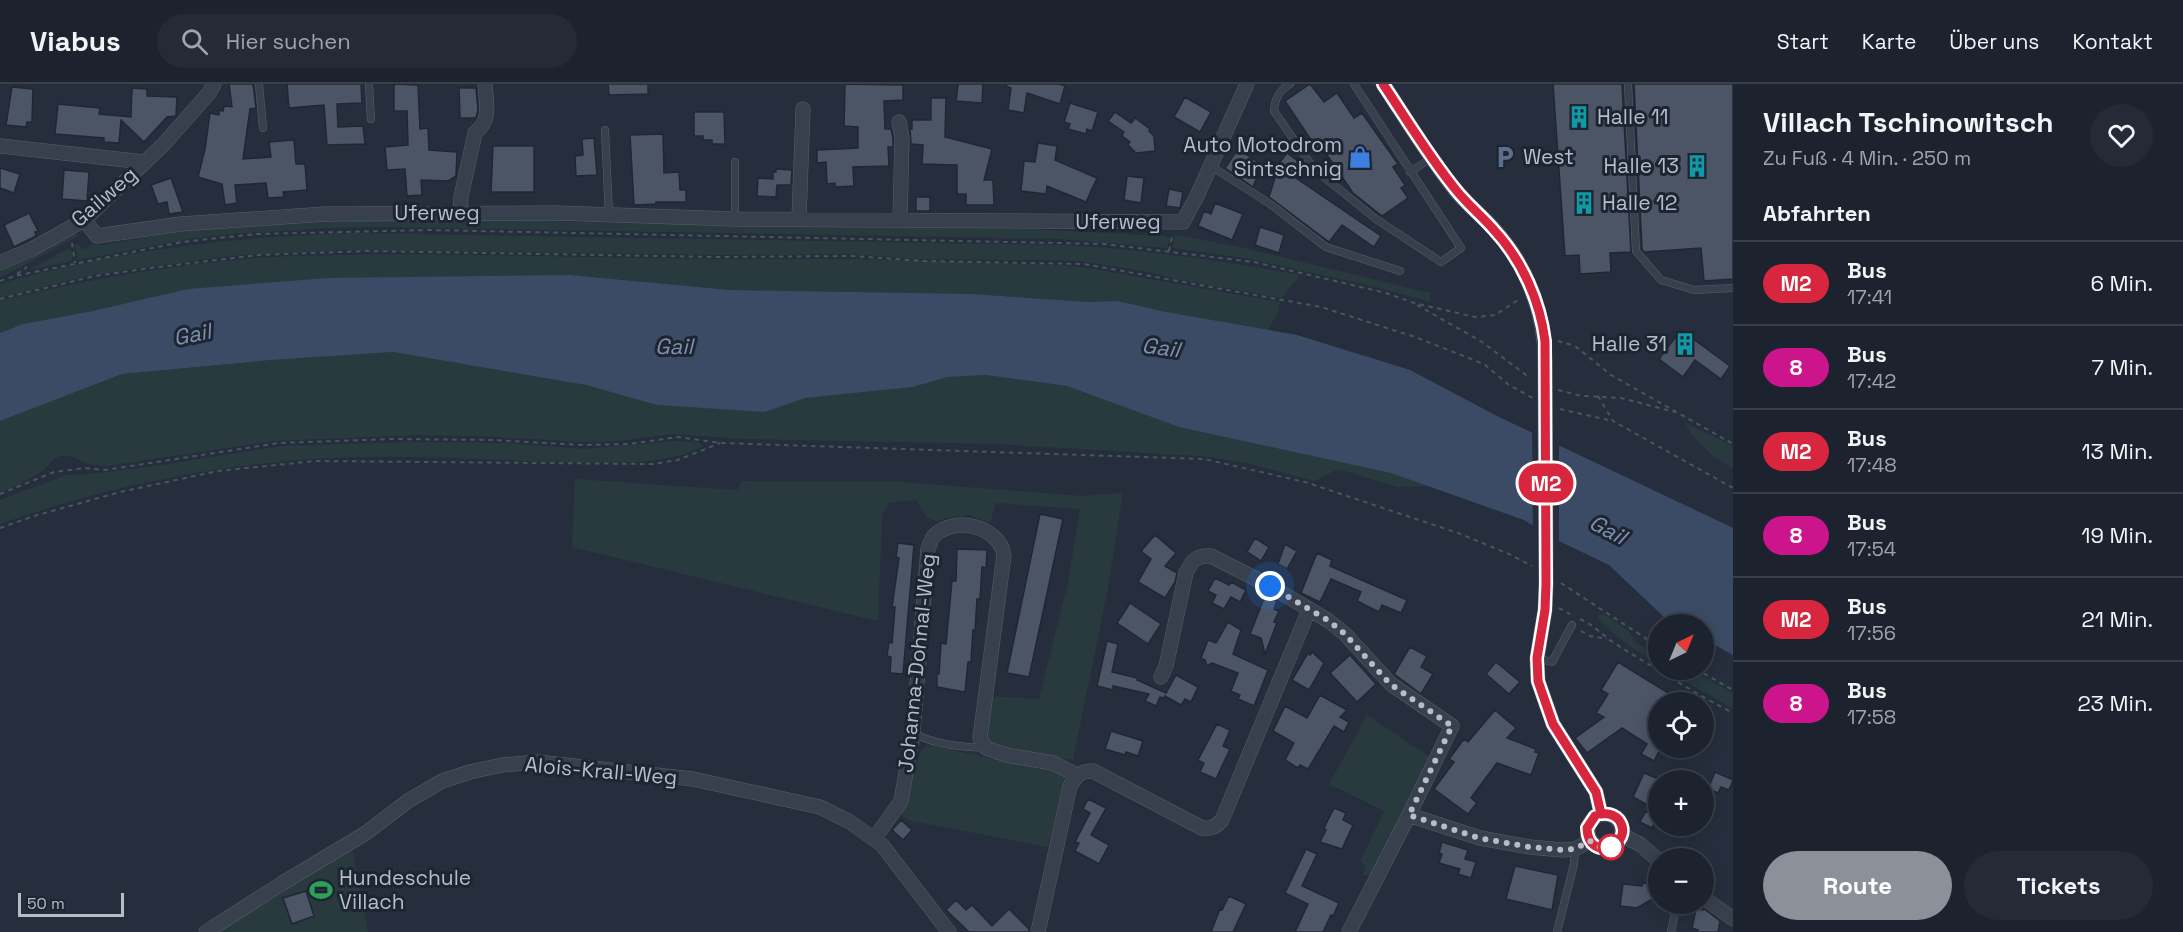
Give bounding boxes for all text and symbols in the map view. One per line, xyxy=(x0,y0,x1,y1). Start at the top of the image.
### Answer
search box xyxy=(157,14,577,68)
text: Viabus xyxy=(30,23,121,59)
icon: search xyxy=(178,25,211,58)
text: Hier suchen xyxy=(226,27,351,55)
text: Start xyxy=(1777,28,1829,55)
text: Karte xyxy=(1862,28,1916,55)
text: Über uns xyxy=(1949,28,2039,55)
text: Kontakt xyxy=(2072,28,2153,55)
place label: Halle 11 xyxy=(1597,103,1669,130)
building icon: Halle 11 xyxy=(1566,104,1592,130)
text: Villach Tschinowitsch xyxy=(1763,104,2053,140)
button: heart xyxy=(2090,104,2153,167)
place label: Auto Motodrom Sintschnig xyxy=(1183,131,1342,182)
place label: West xyxy=(1523,143,1574,170)
shop icon: Auto Motodrom Sintschnig xyxy=(1347,144,1373,170)
parking icon: West xyxy=(1492,144,1518,170)
text: Zu Fuß · 4 Min. · 250 m xyxy=(1763,145,1971,171)
place label: Halle 13 xyxy=(1604,152,1679,179)
building icon: Halle 13 xyxy=(1684,153,1710,179)
street label: Gailweg xyxy=(65,161,142,233)
place label: Halle 12 xyxy=(1602,189,1677,216)
building icon: Halle 12 xyxy=(1571,190,1597,216)
street label: Uferweg xyxy=(394,199,480,226)
text: Abfahrten xyxy=(1763,199,1871,227)
street label: Uferweg xyxy=(1075,208,1161,235)
text: Bus xyxy=(1847,256,1887,284)
text: 6 Min. xyxy=(2090,269,2153,297)
text: M2 xyxy=(1781,270,1812,297)
text: 17:41 xyxy=(1847,284,1892,310)
water label: Gail xyxy=(171,316,216,351)
water label: Gail xyxy=(1140,330,1184,364)
place label: Halle 31 xyxy=(1592,330,1667,357)
building icon: Halle 31 xyxy=(1672,331,1698,357)
water label: Gail xyxy=(655,332,696,360)
text: Bus xyxy=(1847,340,1887,368)
text: 7 Min. xyxy=(2091,353,2153,381)
text: 8 xyxy=(1790,354,1802,381)
text: 17:42 xyxy=(1847,368,1896,394)
text: Bus xyxy=(1847,424,1887,452)
text: 13 Min. xyxy=(2081,437,2153,465)
text: M2 xyxy=(1781,438,1812,465)
text: 17:48 xyxy=(1847,452,1897,478)
line badge: M2 xyxy=(1519,464,1573,502)
text: M2 xyxy=(1531,470,1562,497)
water label: Gail xyxy=(1585,508,1634,551)
text: Bus xyxy=(1847,508,1887,536)
text: 19 Min. xyxy=(2081,521,2153,549)
text: 8 xyxy=(1790,522,1802,549)
text: 17:54 xyxy=(1847,536,1896,562)
street label: Johanna-Dohnal-Weg xyxy=(892,552,941,774)
your location xyxy=(1255,571,1285,601)
text: Bus xyxy=(1847,592,1887,620)
text: 21 Min. xyxy=(2081,605,2153,633)
text: M2 xyxy=(1781,606,1812,633)
north arrow xyxy=(1648,614,1714,680)
map controls xyxy=(1648,614,1714,914)
text: 17:56 xyxy=(1847,620,1896,646)
text: Bus xyxy=(1847,676,1887,704)
text: 23 Min. xyxy=(2077,689,2153,717)
text: 8 xyxy=(1790,690,1802,717)
button: locate xyxy=(1648,692,1714,758)
text: 17:58 xyxy=(1847,704,1896,730)
street label: Alois-Krall-Weg xyxy=(524,750,678,791)
button: + xyxy=(1648,770,1714,836)
unlabelled marker xyxy=(1598,834,1624,860)
button: − xyxy=(1648,848,1714,914)
button: Route xyxy=(1763,851,1952,920)
button: Tickets xyxy=(1964,851,2153,920)
place label: Hundeschule Villach xyxy=(339,864,471,915)
sports icon: Hundeschule Villach xyxy=(308,877,334,903)
scale bar xyxy=(18,890,124,918)
text: 50 m xyxy=(27,893,65,914)

